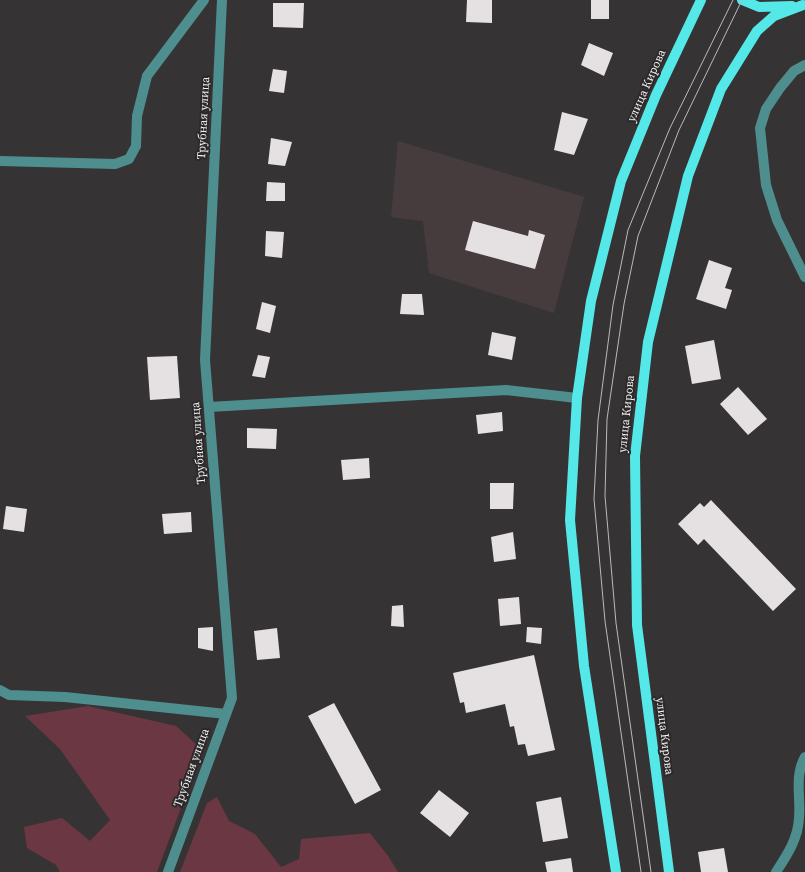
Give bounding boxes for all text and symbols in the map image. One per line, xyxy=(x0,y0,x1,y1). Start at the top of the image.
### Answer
street label: улица Кирова xyxy=(625,47,669,125)
street label: Трубная улица xyxy=(195,76,213,160)
street label: улица Кирова xyxy=(616,375,638,453)
street label: Трубная улица xyxy=(189,401,209,485)
street label: улица Кирова xyxy=(652,696,676,776)
street label: Трубная улица xyxy=(171,727,213,809)

